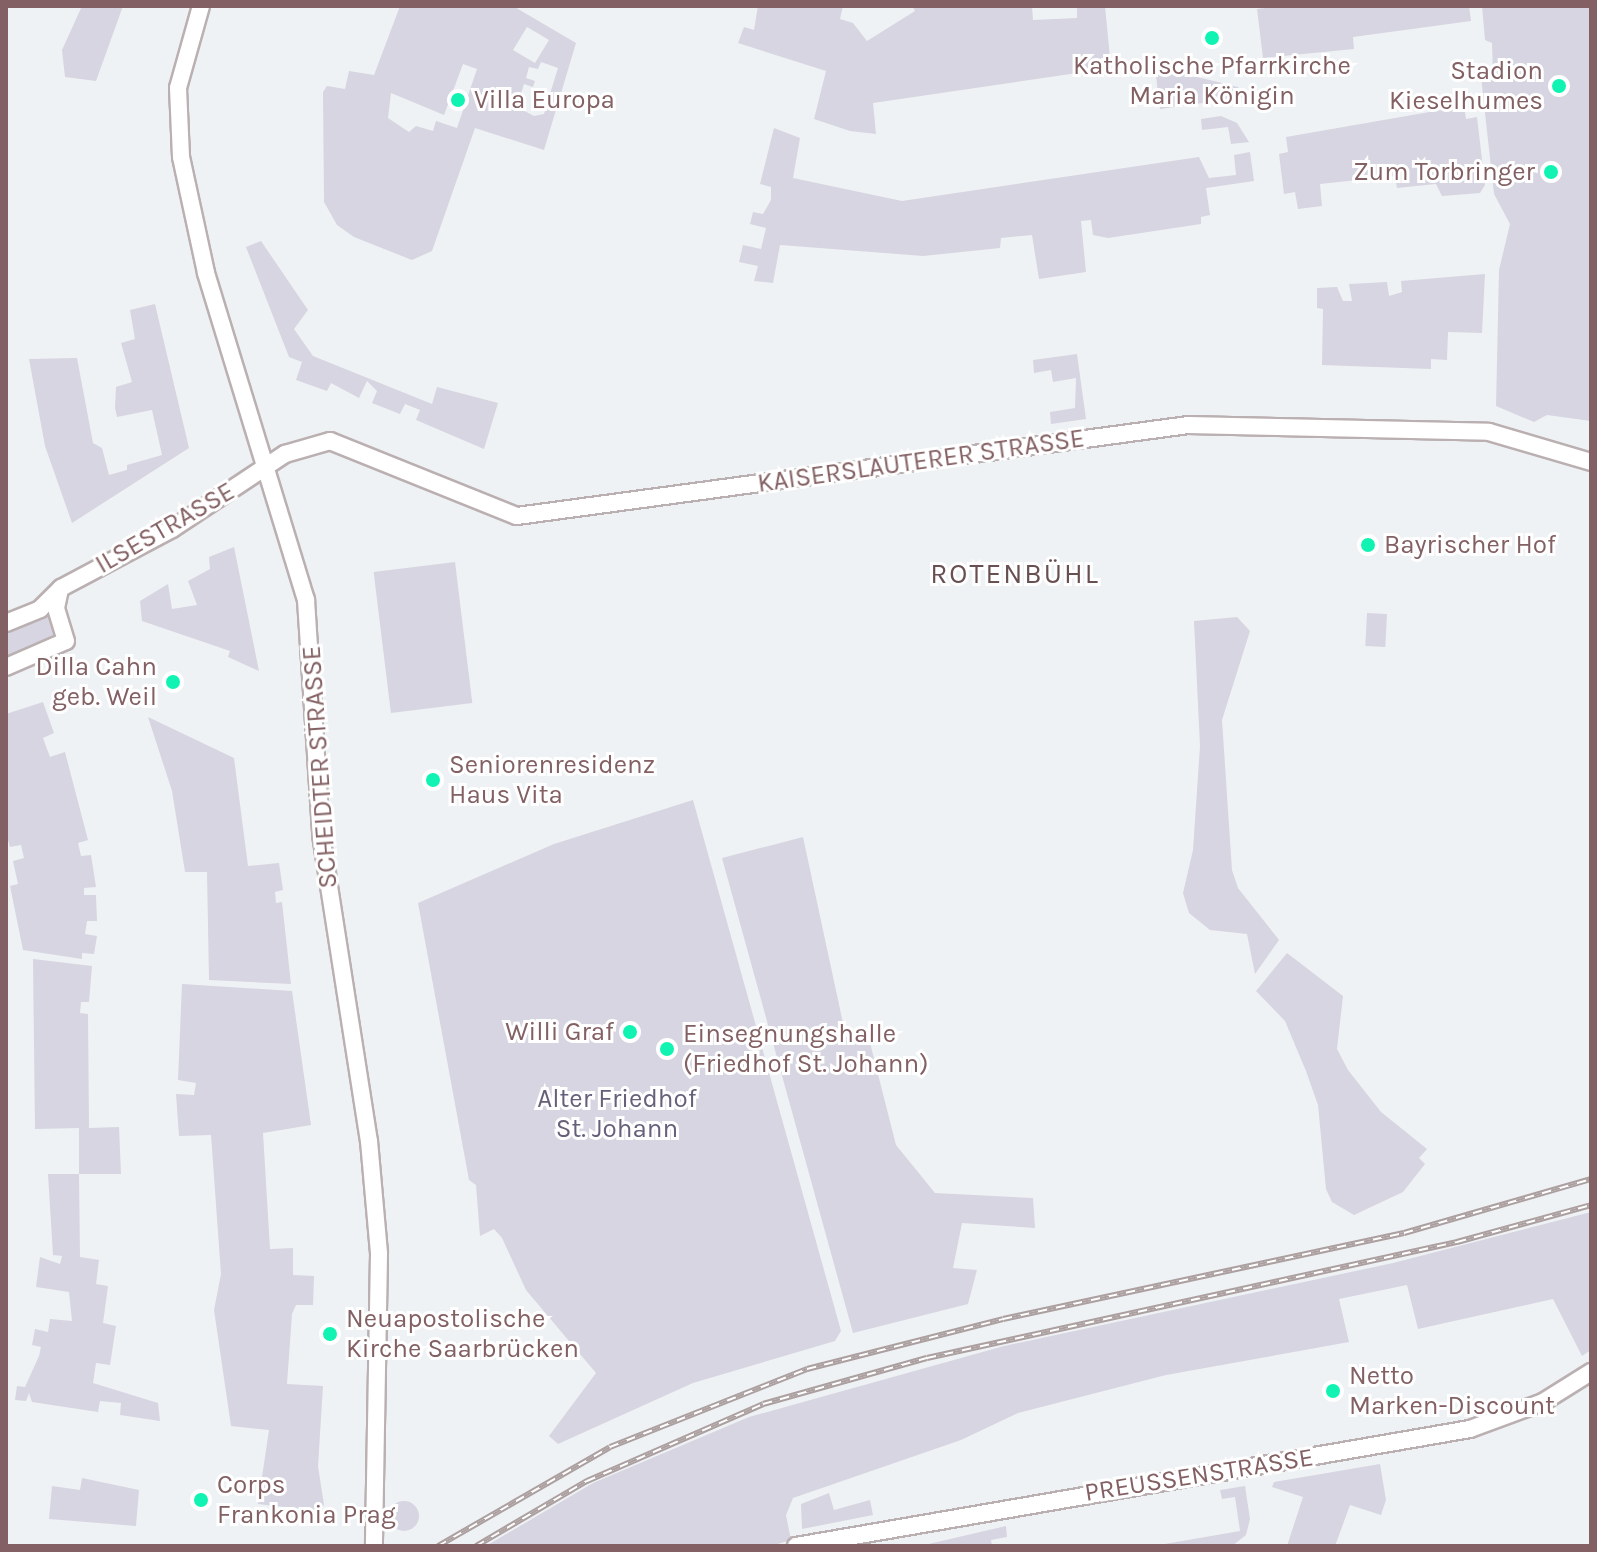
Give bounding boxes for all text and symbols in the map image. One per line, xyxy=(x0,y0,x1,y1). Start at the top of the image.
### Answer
marker: Katholische Pfarrkirche Maria Königin xyxy=(1203,29,1221,47)
place label: Katholische Pfarrkirche Maria Königin xyxy=(1073,50,1351,112)
place label: Stadion Kieselhumes xyxy=(1389,55,1543,116)
marker: Stadion Kieselhumes xyxy=(1550,77,1568,95)
place label: Villa Europa xyxy=(474,84,615,116)
marker: Villa Europa xyxy=(449,91,467,109)
place label: Zum Torbringer xyxy=(1353,156,1535,188)
marker: Zum Torbringer xyxy=(1542,163,1560,181)
street label: KAISERSLAUTERER STRASSE xyxy=(755,423,1087,499)
street label: ILSESTRASSE xyxy=(90,476,240,580)
place label: Bayrischer Hof xyxy=(1384,529,1556,561)
marker: Bayrischer Hof xyxy=(1359,536,1377,554)
district label: ROTENBÜHL xyxy=(930,557,1100,591)
street label: SCHEIDTER STRASSE xyxy=(296,644,344,890)
place label: Dilla Cahn geb. Weil xyxy=(35,651,157,712)
marker: Dilla Cahn geb. Weil xyxy=(164,673,182,691)
place label: Seniorenresidenz Haus Vita xyxy=(449,749,655,810)
marker: Seniorenresidenz Haus Vita xyxy=(424,771,442,789)
place label: Willi Graf xyxy=(505,1016,614,1048)
place label: Einsegnungshalle (Friedhof St. Johann) xyxy=(683,1018,928,1080)
marker: Willi Graf xyxy=(621,1023,639,1041)
marker: Einsegnungshalle (Friedhof St. Johann) xyxy=(658,1040,676,1058)
park label: Alter Friedhof St. Johann xyxy=(537,1083,697,1144)
place label: Neuapostolische Kirche Saarbrücken xyxy=(346,1303,579,1364)
marker: Neuapostolische Kirche Saarbrücken xyxy=(321,1325,339,1343)
place label: Netto Marken-Discount xyxy=(1349,1360,1555,1422)
marker: Netto Marken-Discount xyxy=(1324,1382,1342,1400)
street label: PREUSSENSTRASSE xyxy=(1082,1441,1316,1509)
place label: Corps Frankonia Prag xyxy=(217,1469,396,1530)
marker: Corps Frankonia Prag xyxy=(192,1491,210,1509)

